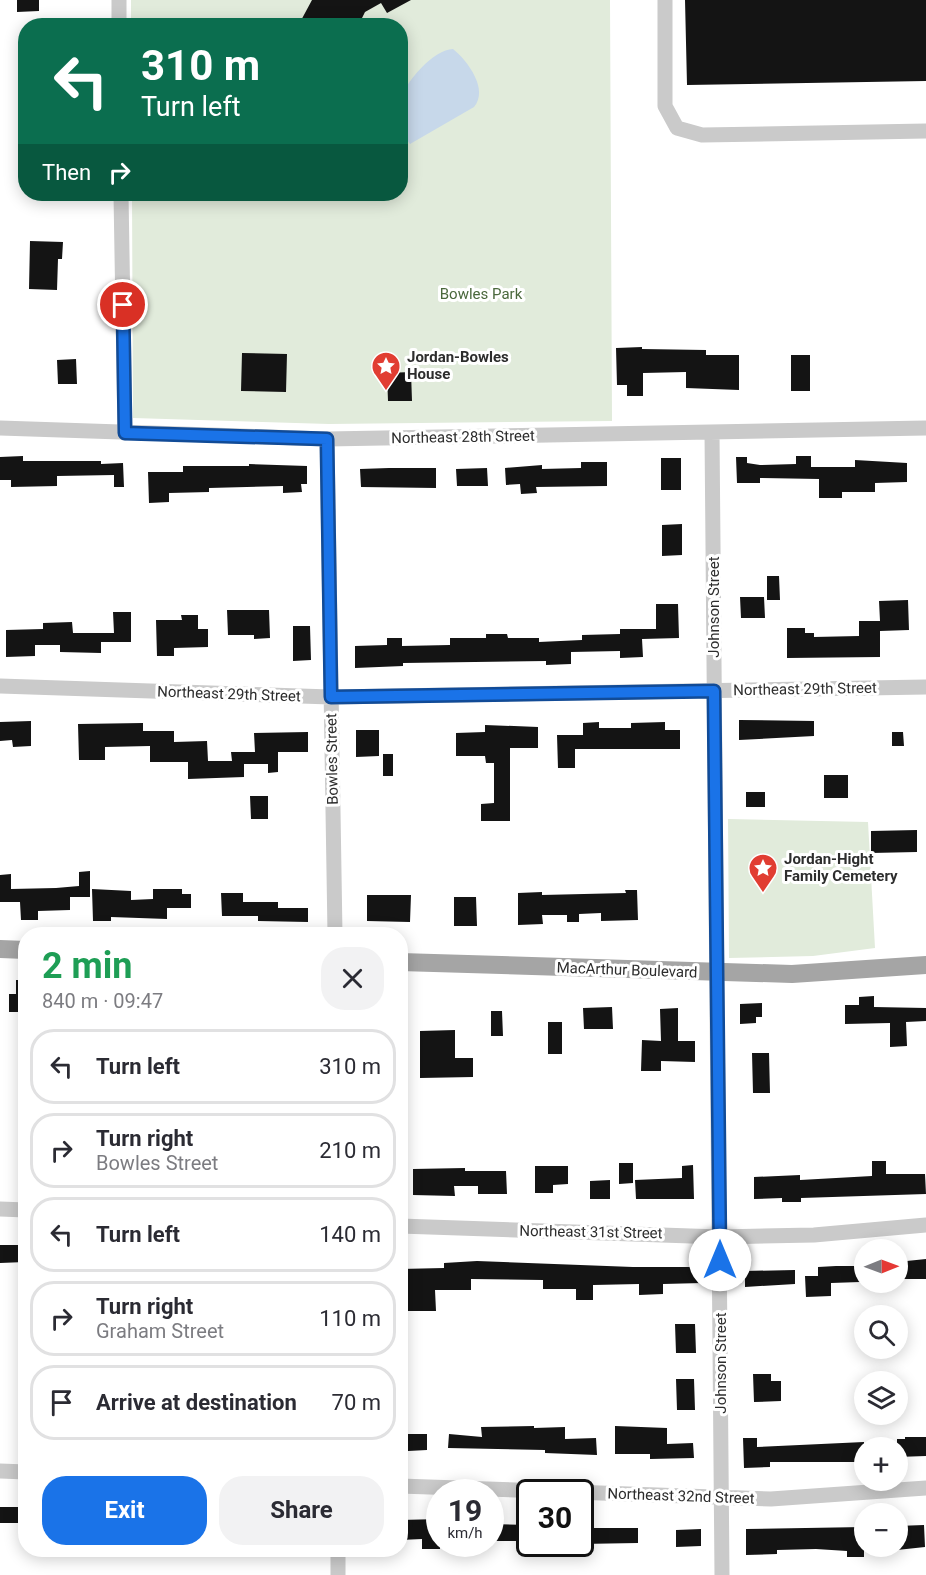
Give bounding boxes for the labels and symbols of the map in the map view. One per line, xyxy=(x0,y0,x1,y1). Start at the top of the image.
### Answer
pin xyxy=(97,279,148,330)
park label: Bowles Park xyxy=(440,285,523,303)
place label: Jordan-Bowles House xyxy=(407,348,509,383)
place icon: Jordan-Bowles House xyxy=(370,350,402,392)
street label: Northeast 28th Street xyxy=(391,427,535,447)
street label: Johnson Street xyxy=(705,556,723,658)
street label: Northeast 29th Street xyxy=(733,679,877,699)
street label: Northeast 29th Street xyxy=(157,682,301,706)
street label: Bowles Street xyxy=(322,713,342,805)
place label: Jordan-Hight Family Cemetery xyxy=(784,850,898,885)
place icon: Jordan-Hight Family Cemetery xyxy=(747,852,779,894)
street label: MacArthur Boulevard xyxy=(556,959,698,981)
street label: Northeast 31st Street xyxy=(519,1222,663,1242)
position arrow xyxy=(688,1228,752,1292)
north arrow xyxy=(854,1239,908,1293)
street label: Johnson Street xyxy=(712,1312,730,1414)
speed limit sign: 30 xyxy=(516,1479,594,1557)
street label: Northeast 32nd Street xyxy=(607,1484,755,1508)

